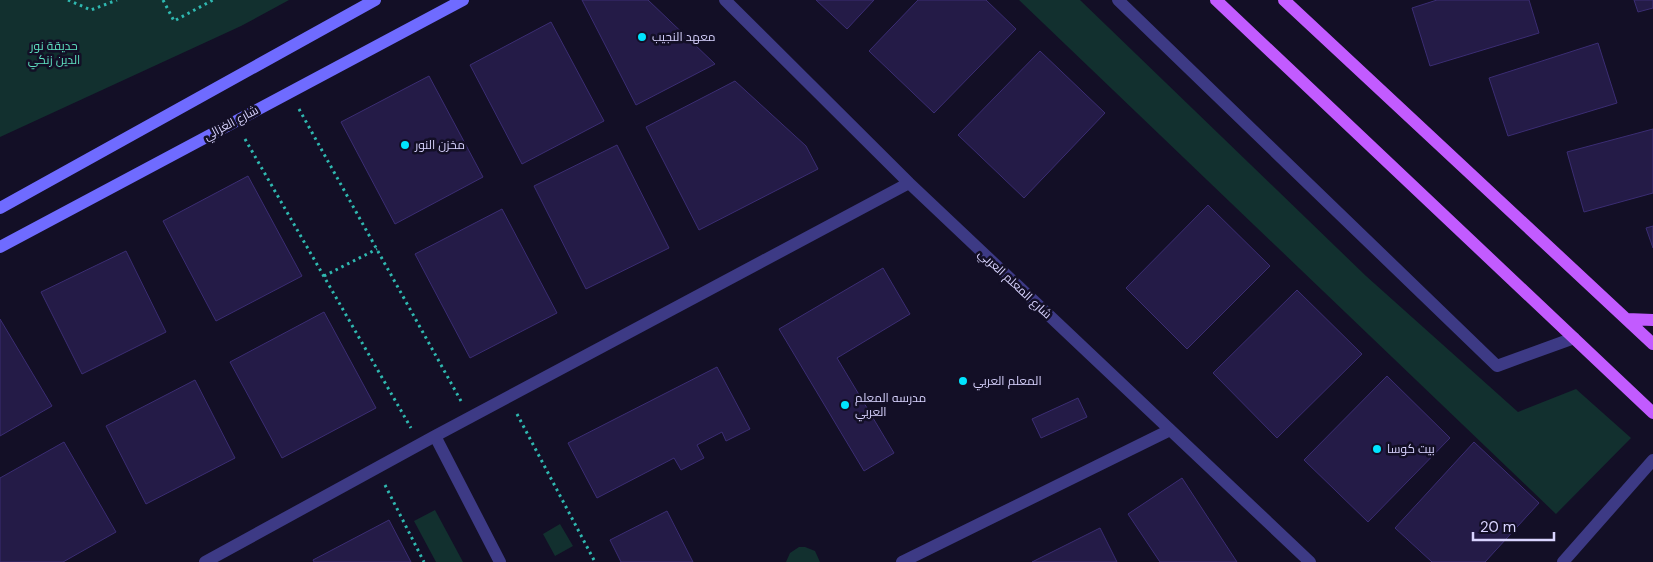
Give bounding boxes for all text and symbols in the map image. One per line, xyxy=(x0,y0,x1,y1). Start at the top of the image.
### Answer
place label: معهد النجيب xyxy=(652,29,716,45)
marker: معهد النجيب xyxy=(636,31,648,43)
park label: حديقة نور الدين زنكي xyxy=(28,38,80,70)
street label: شارع الغزالي xyxy=(201,102,262,146)
place label: مخزن النور xyxy=(414,137,465,153)
marker: مخزن النور xyxy=(399,139,411,151)
street label: شارع المعلم العربي xyxy=(973,246,1055,324)
place label: المعلم العربي xyxy=(973,373,1042,391)
marker: المعلم العربي xyxy=(957,375,969,387)
place label: مدرسه المعلم العربي xyxy=(855,390,926,422)
marker: مدرسه المعلم العربي xyxy=(839,399,851,411)
place label: بيت كوسا xyxy=(1387,441,1435,457)
marker: بيت كوسا xyxy=(1371,443,1383,455)
scale bar xyxy=(1473,510,1554,542)
text: 20 m xyxy=(1480,517,1516,537)

